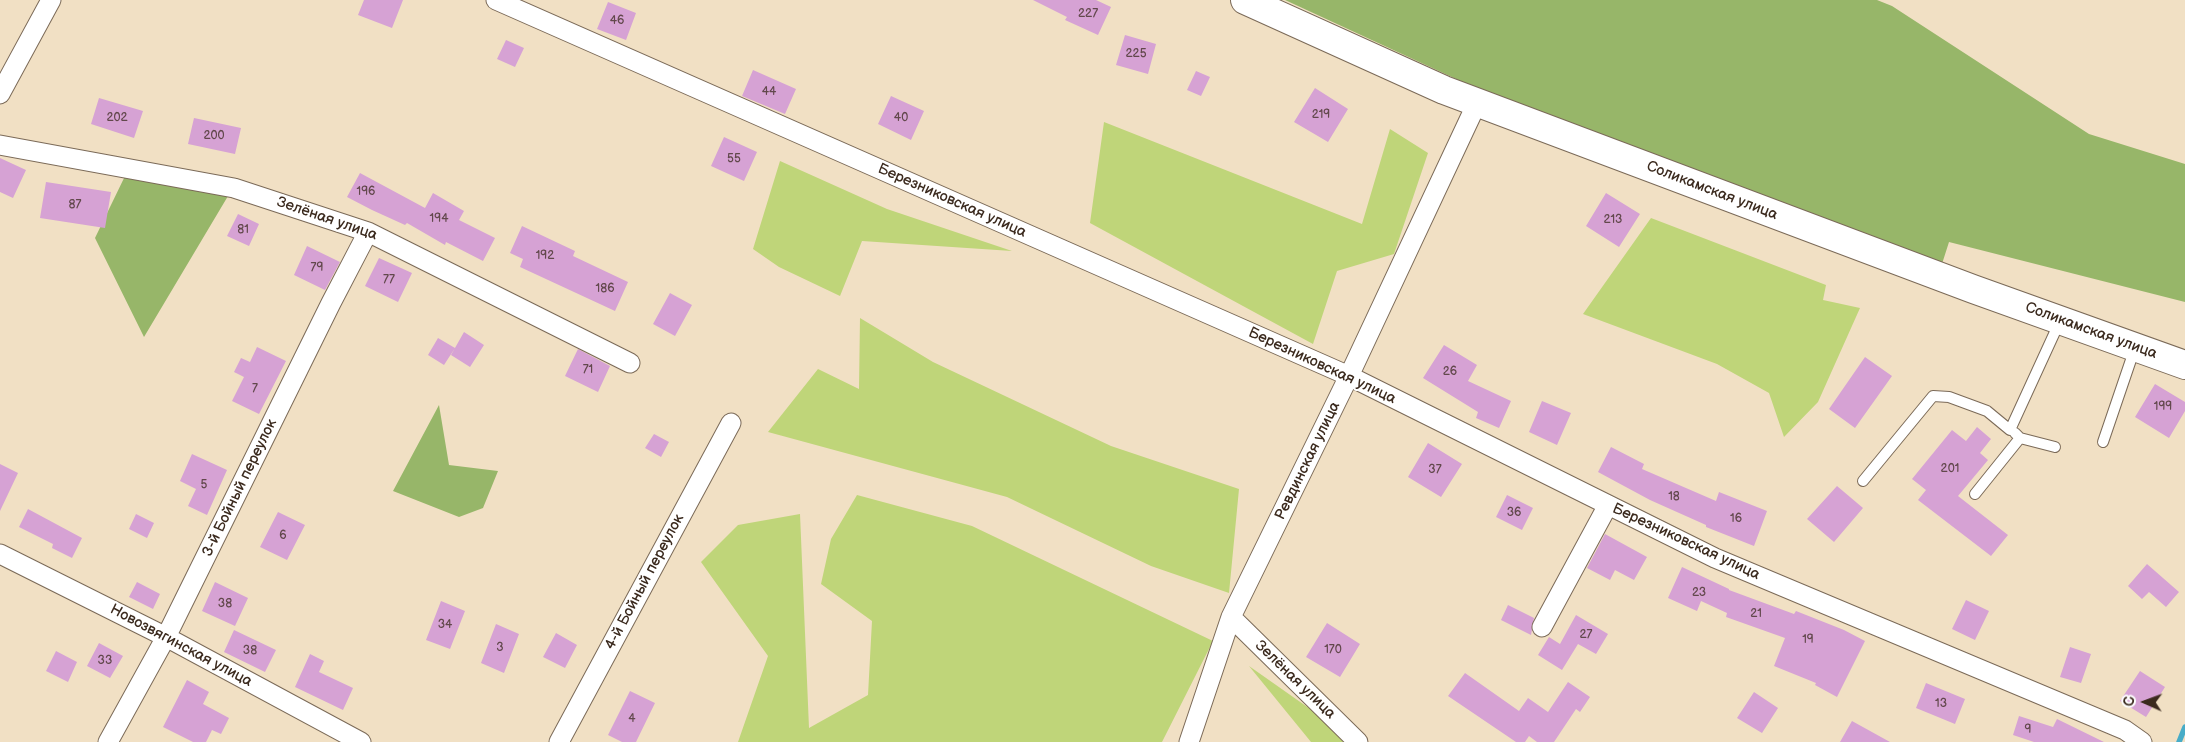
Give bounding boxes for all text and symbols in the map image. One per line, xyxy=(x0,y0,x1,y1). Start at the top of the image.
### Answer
house number: 227 xyxy=(1078,7,1098,21)
house number: 46 xyxy=(610,14,624,28)
house number: 225 xyxy=(1125,47,1147,61)
house number: 44 xyxy=(762,85,776,99)
house number: 219 xyxy=(1312,108,1330,122)
house number: 202 xyxy=(106,111,128,125)
house number: 40 xyxy=(894,111,908,125)
house number: 200 xyxy=(203,129,225,143)
house number: 55 xyxy=(727,152,741,166)
street label: Соликамская улица xyxy=(1644,158,1780,224)
street label: Березниковская улица xyxy=(875,160,1029,242)
house number: 196 xyxy=(357,185,375,199)
street label: Зелёная улица xyxy=(274,193,380,245)
house number: 87 xyxy=(69,198,81,212)
house number: 194 xyxy=(430,212,448,226)
house number: 213 xyxy=(1604,213,1622,227)
house number: 81 xyxy=(237,223,249,237)
house number: 192 xyxy=(536,249,554,263)
house number: 79 xyxy=(311,261,323,275)
house number: 77 xyxy=(383,273,395,287)
house number: 186 xyxy=(596,282,614,296)
street label: Соликамская улица xyxy=(2023,299,2159,363)
street label: Березниковская улица xyxy=(1245,324,1399,408)
house number: 71 xyxy=(583,363,593,377)
house number: 26 xyxy=(1443,365,1457,379)
house number: 7 xyxy=(252,382,258,396)
street label: Ревдинская улица xyxy=(1272,399,1344,523)
house number: 199 xyxy=(2154,400,2172,414)
street label: 3-й Бойный переулок xyxy=(199,416,281,560)
house number: 201 xyxy=(1941,462,1959,476)
house number: 37 xyxy=(1428,463,1442,477)
house number: 5 xyxy=(201,478,207,492)
house number: 18 xyxy=(1668,490,1680,504)
street label: Березниковская улица xyxy=(1609,500,1763,584)
house number: 36 xyxy=(1507,506,1521,520)
street label: 4-й Бойный переулок xyxy=(602,511,688,653)
house number: 16 xyxy=(1730,512,1742,526)
house number: 6 xyxy=(279,529,287,543)
house number: 23 xyxy=(1692,586,1706,600)
house number: 38 xyxy=(218,597,232,611)
street label: Новозвягинская улица xyxy=(107,601,255,691)
house number: 21 xyxy=(1750,607,1762,621)
house number: 34 xyxy=(438,618,452,632)
house number: 27 xyxy=(1580,628,1592,642)
house number: 19 xyxy=(1802,633,1814,647)
street label: Зелёная улица xyxy=(1251,637,1339,723)
house number: 3 xyxy=(496,641,504,655)
house number: 170 xyxy=(1324,643,1342,657)
house number: 38 xyxy=(243,644,257,658)
house number: 33 xyxy=(98,654,112,668)
north arrow xyxy=(2120,677,2170,727)
text: С xyxy=(2121,696,2138,707)
house number: 13 xyxy=(1935,697,1947,711)
house number: 4 xyxy=(628,712,636,726)
house number: 9 xyxy=(2025,723,2031,737)

